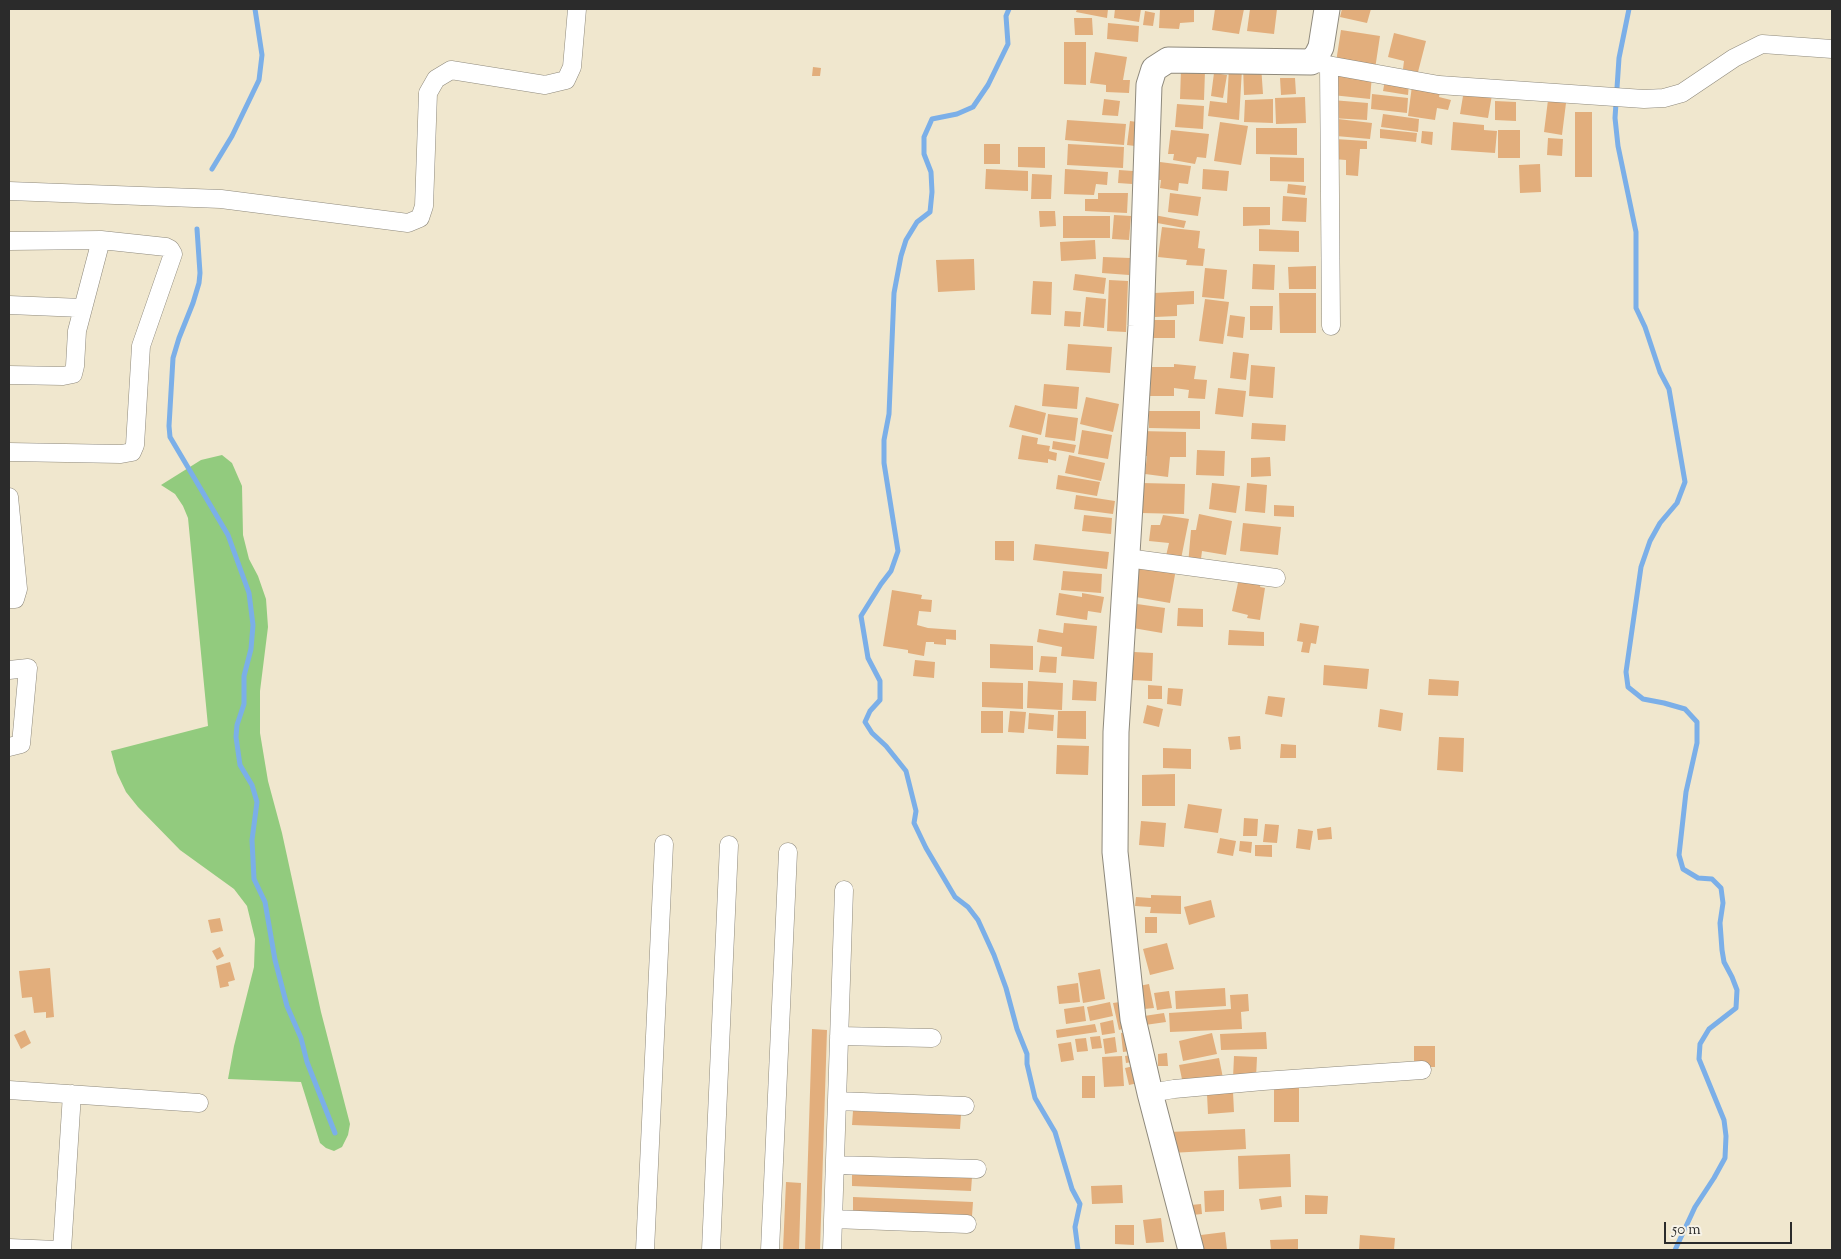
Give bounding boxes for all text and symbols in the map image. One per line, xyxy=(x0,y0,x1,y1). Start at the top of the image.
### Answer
scale bar xyxy=(1666,1212,1794,1244)
text: 50 m xyxy=(1672,1220,1701,1241)

